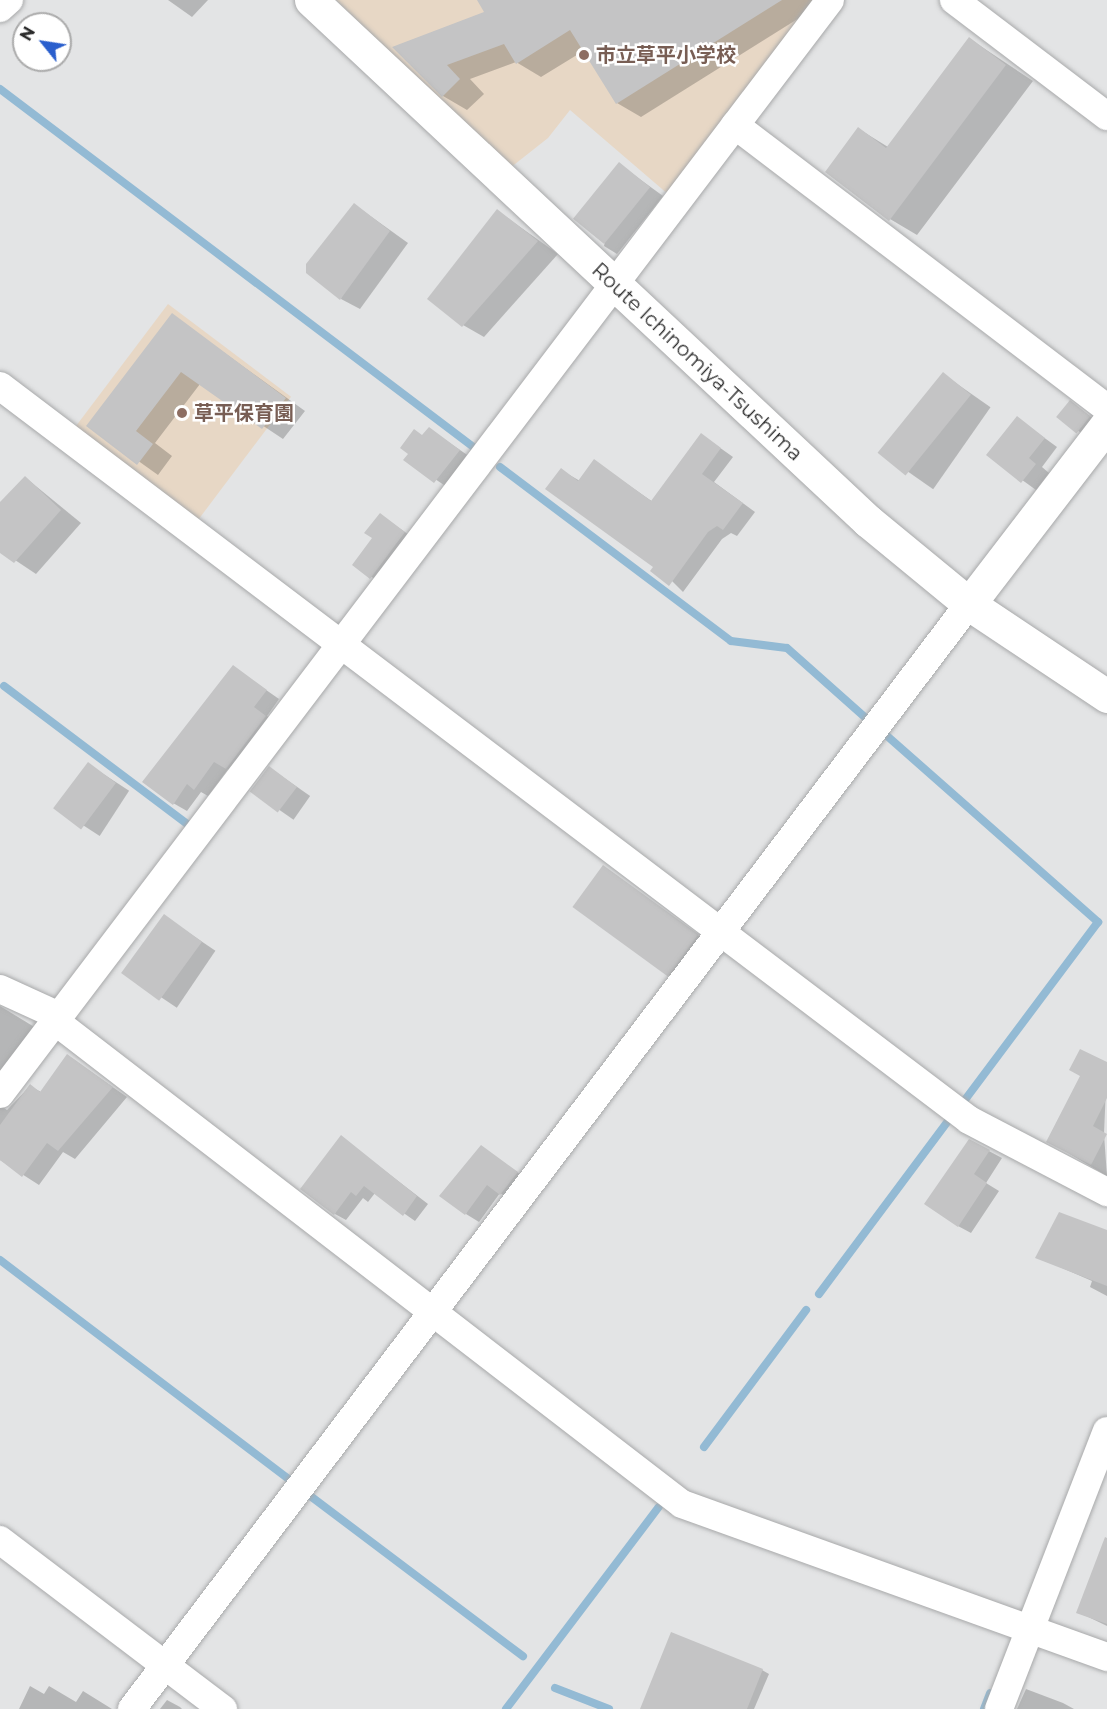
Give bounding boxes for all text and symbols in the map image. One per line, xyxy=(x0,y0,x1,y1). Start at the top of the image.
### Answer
north arrow xyxy=(12,12,72,72)
text: N xyxy=(16,23,39,44)
place label: 市立草平小学校 xyxy=(596,43,736,67)
marker: 市立草平小学校 xyxy=(577,48,591,62)
street label: Route Ichinomiya-Tsushima xyxy=(587,258,807,466)
place label: 草平保育園 xyxy=(194,401,294,425)
marker: 草平保育園 xyxy=(175,406,189,420)

